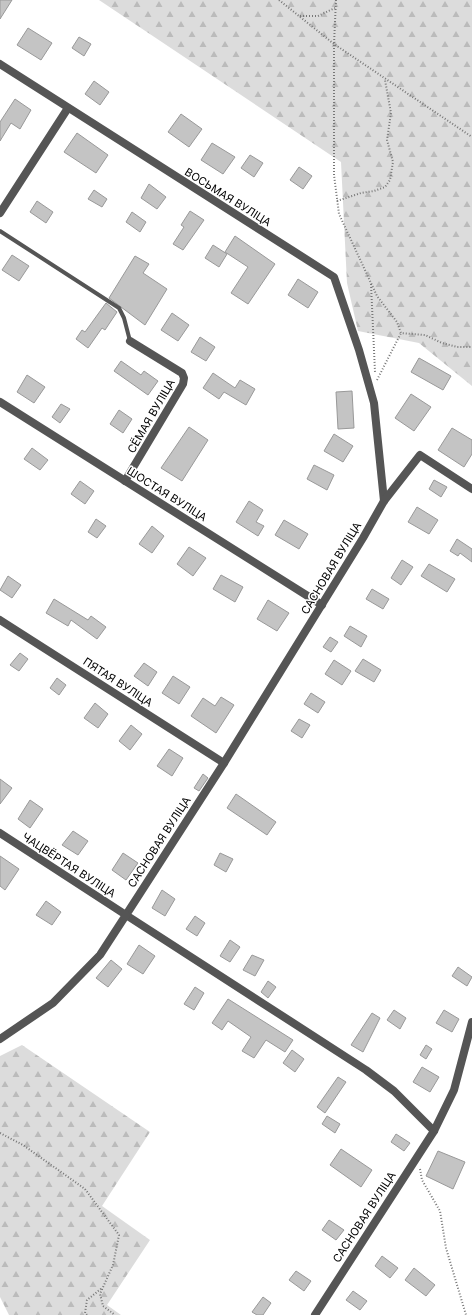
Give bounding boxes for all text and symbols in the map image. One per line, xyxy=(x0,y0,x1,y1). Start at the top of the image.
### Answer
street label: ВОСЬМАЯ ВУЛІЦА xyxy=(182,165,274,229)
street label: СЁМАЯ ВУЛІЦА xyxy=(124,376,178,456)
street label: ШОСТАЯ ВУЛІЦА xyxy=(124,464,210,524)
street label: САСНОВАЯ ВУЛІЦА xyxy=(298,519,364,617)
street label: ПЯТАЯ ВУЛІЦА xyxy=(81,654,156,710)
street label: САСНОВАЯ ВУЛІЦА xyxy=(124,794,194,890)
street label: ЧАЦВЁРТАЯ ВУЛІЦА xyxy=(20,830,119,901)
street label: САСНОВАЯ ВУЛІЦА xyxy=(329,1169,399,1265)

